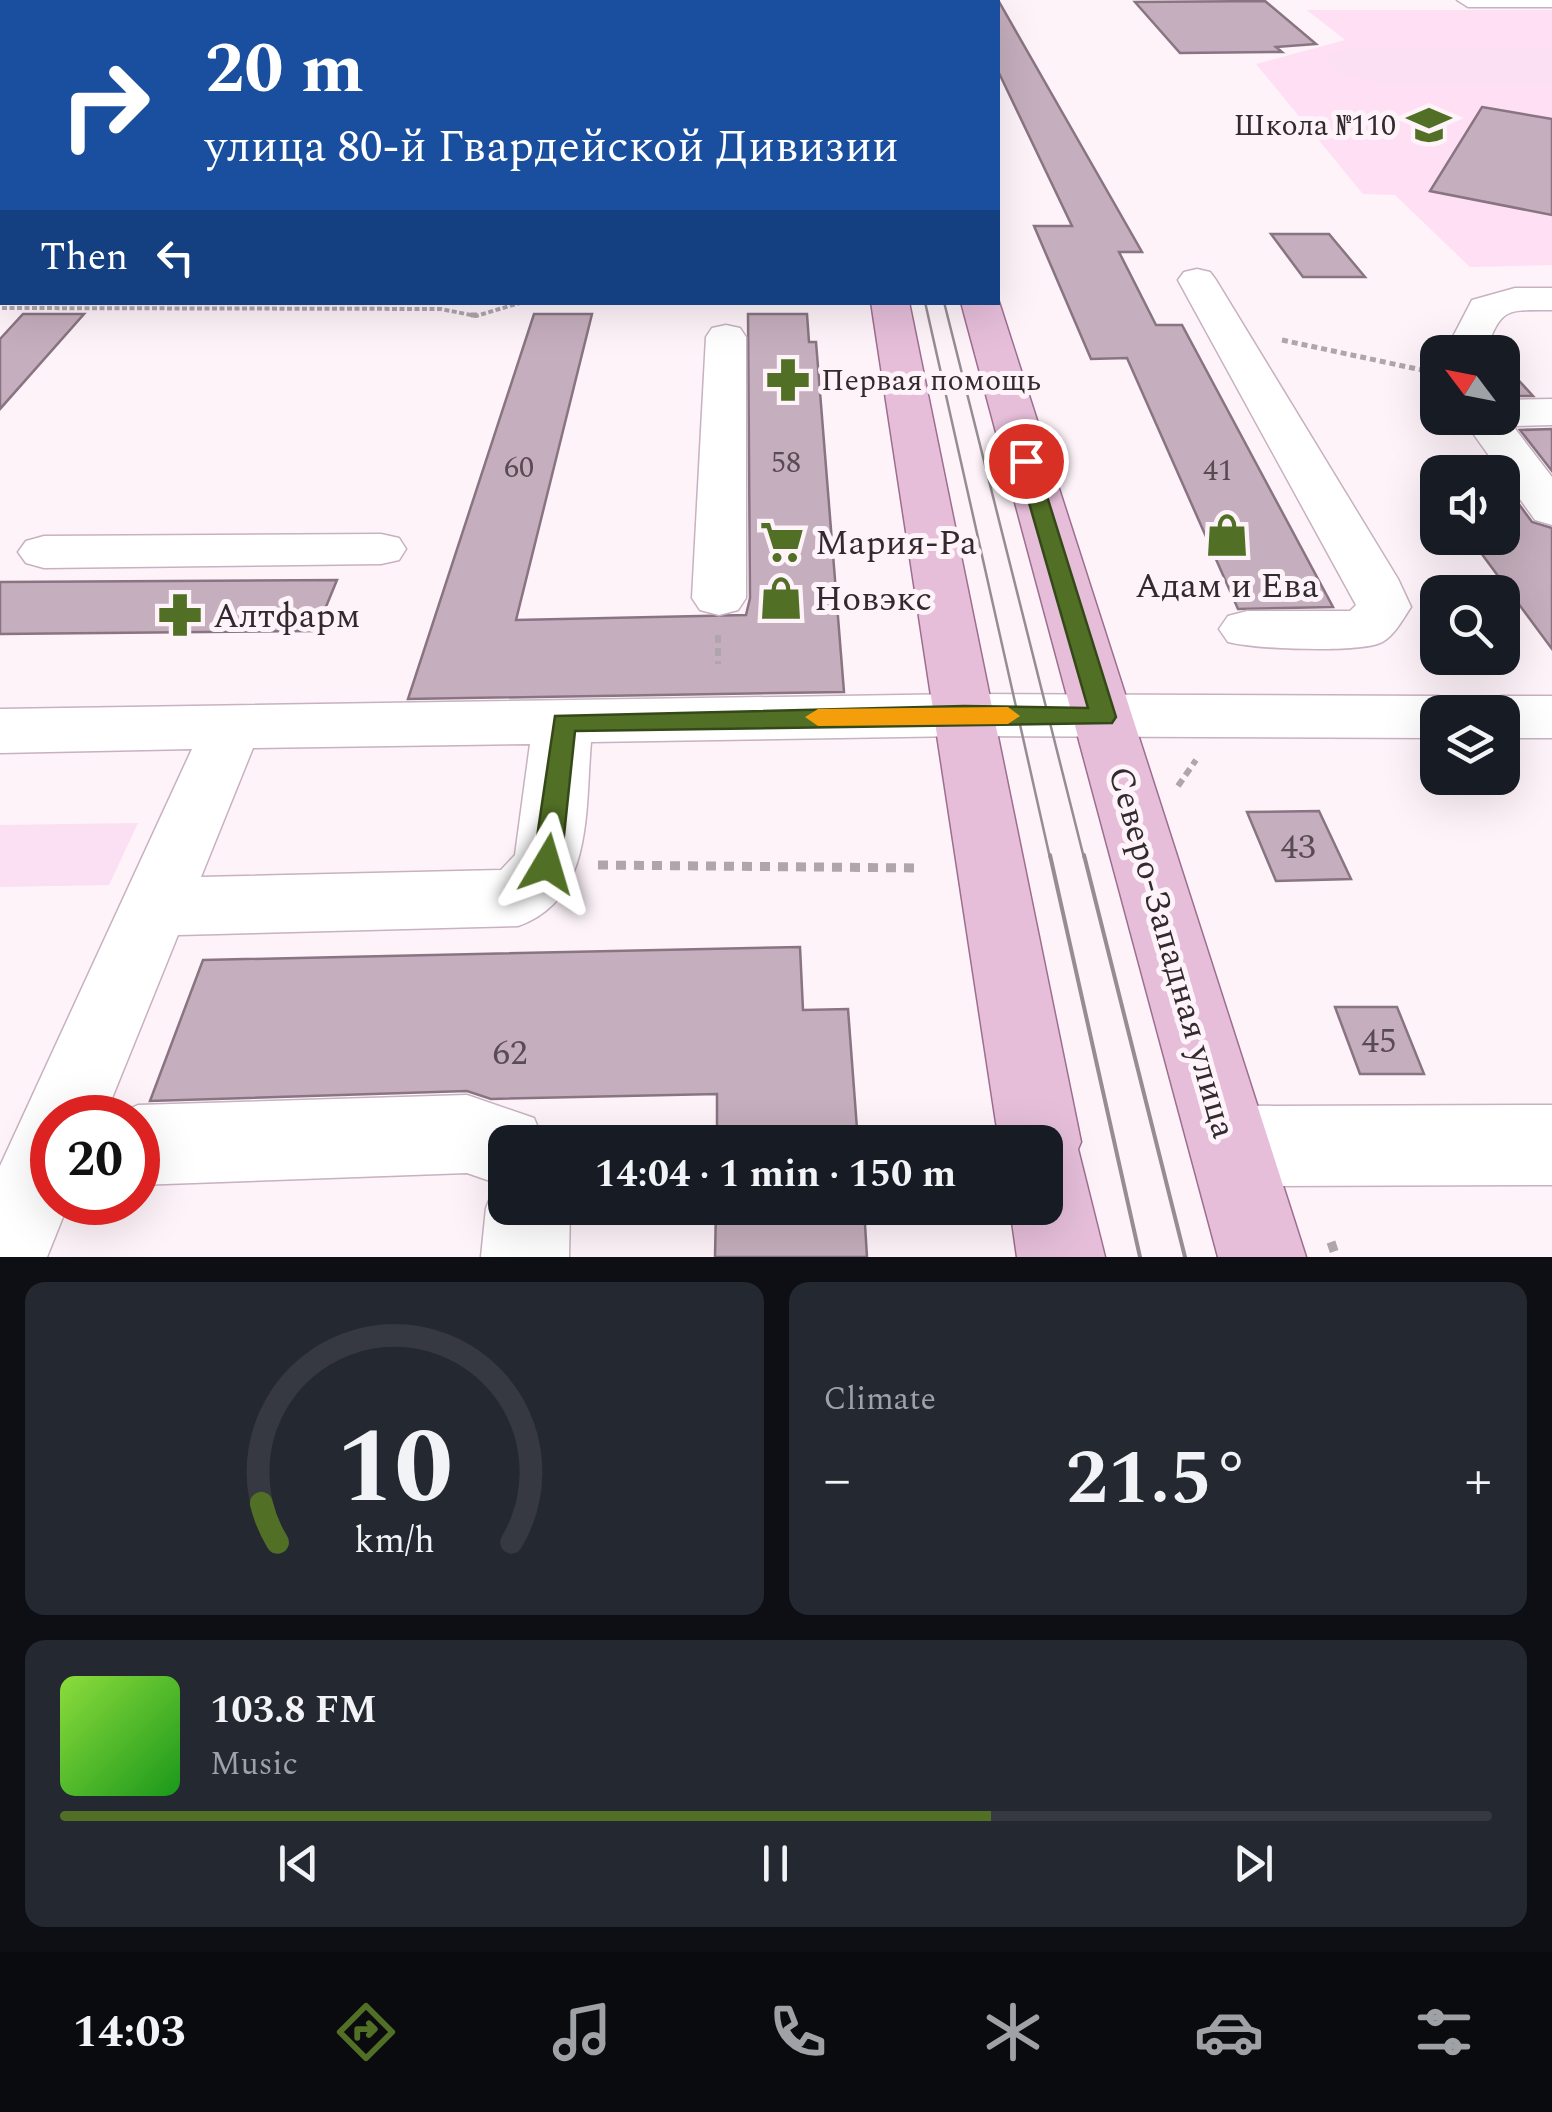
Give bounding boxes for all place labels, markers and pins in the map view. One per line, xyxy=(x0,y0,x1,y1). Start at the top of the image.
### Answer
school or university icon: Школа №110 xyxy=(1405,101,1453,149)
place label: Школа №110 xyxy=(1234,103,1396,149)
pharmacy icon: Первая помощь xyxy=(764,356,812,404)
place label: Первая помощь xyxy=(821,358,1041,404)
pin xyxy=(984,419,1069,504)
shop icon: Адам и Ева xyxy=(1203,511,1251,559)
place label: Мария-Ра xyxy=(815,517,977,570)
supermarket icon: Мария-Ра xyxy=(758,518,806,566)
place label: Адам и Ева xyxy=(1135,560,1319,613)
place label: Новэкс xyxy=(814,573,932,626)
shop icon: Новэкс xyxy=(757,574,805,622)
place label: Алтфарм xyxy=(213,590,360,643)
pharmacy icon: Алтфарм xyxy=(156,591,204,639)

